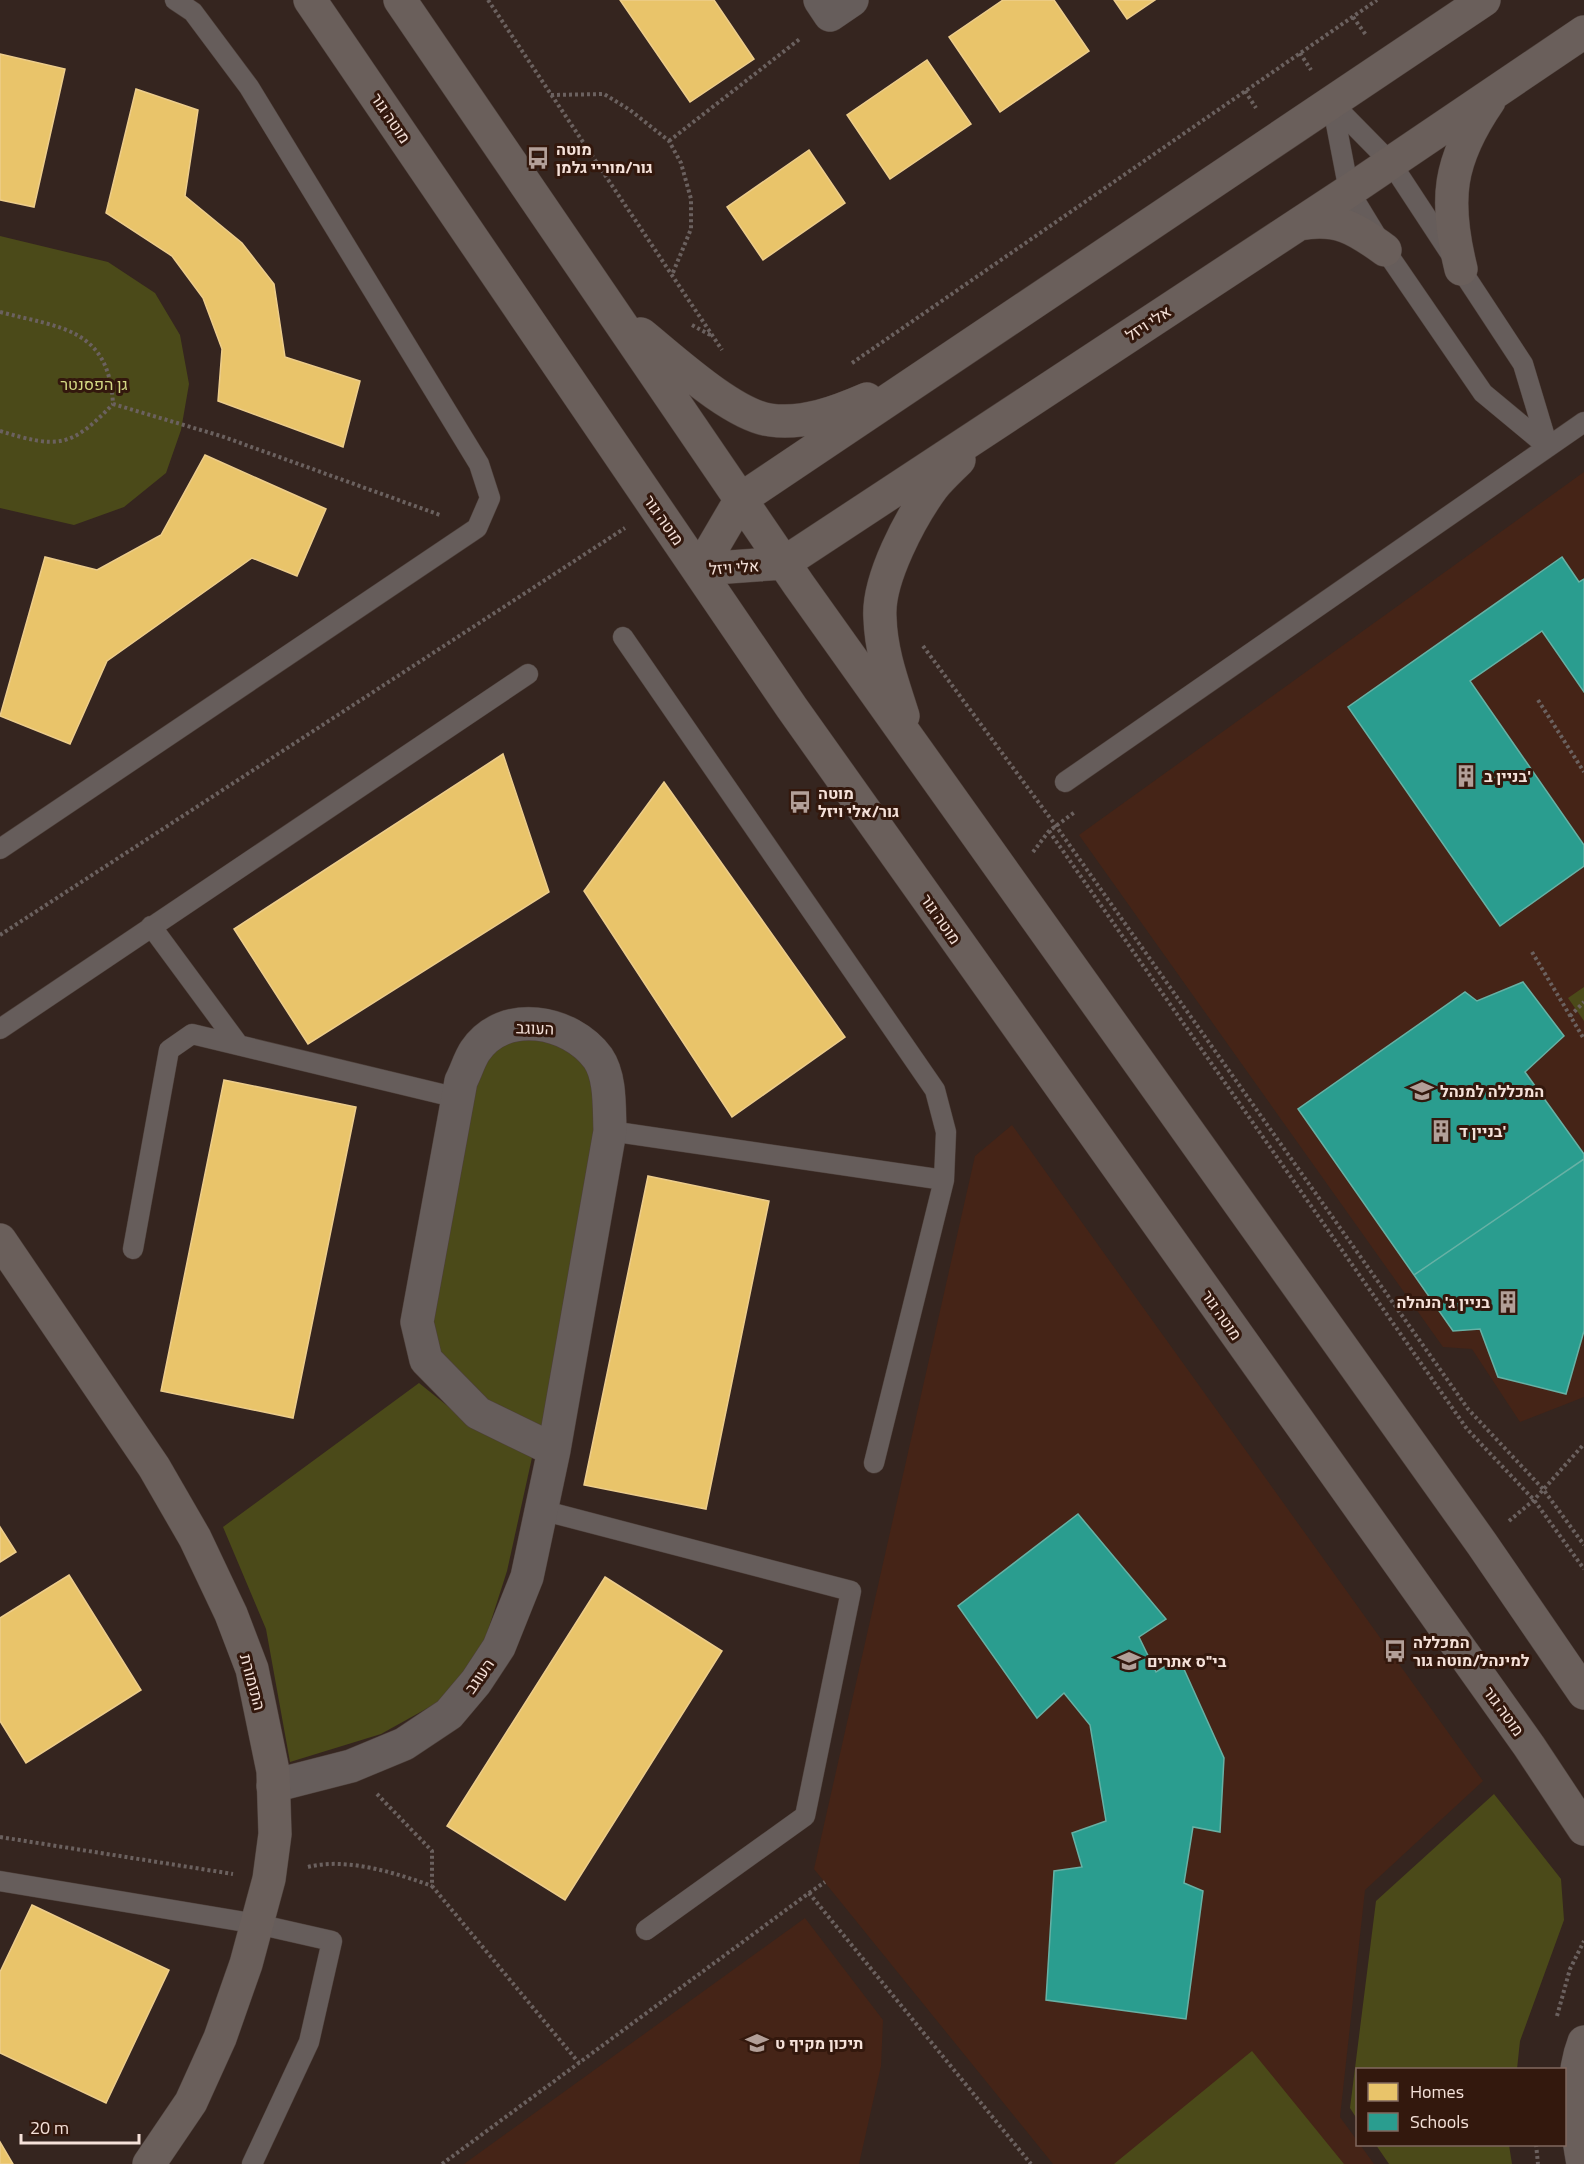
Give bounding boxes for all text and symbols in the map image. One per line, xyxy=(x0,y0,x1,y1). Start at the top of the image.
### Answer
street label: מוטה גור xyxy=(365,88,417,148)
place label: מוטה גור/מוריי גלמן xyxy=(556,137,653,179)
bus stop icon: מוטה גור/מוריי גלמן xyxy=(525,145,551,171)
street label: אלי ויזל xyxy=(1120,299,1176,347)
park label: גן הפסנטר xyxy=(60,372,128,396)
street label: מוטה גור xyxy=(638,490,690,550)
street label: אלי ויזל xyxy=(708,553,760,581)
building icon: בניין ב' xyxy=(1453,763,1479,789)
place label: בניין ב' xyxy=(1484,764,1531,788)
place label: מוטה גור/אלי ויזל xyxy=(818,781,899,823)
bus stop icon: מוטה גור/אלי ויזל xyxy=(787,789,813,815)
street label: מוטה גור xyxy=(915,889,967,949)
street label: העוגב xyxy=(516,1015,554,1041)
school or university icon: המכללה למנהל xyxy=(1409,1078,1435,1104)
place label: המכללה למנהל xyxy=(1440,1079,1544,1103)
building icon: בניין ד' xyxy=(1428,1118,1454,1144)
place label: בניין ד' xyxy=(1459,1119,1506,1143)
street label: מוטה גור xyxy=(1196,1285,1248,1345)
building icon: בניין ג' הנהלה xyxy=(1495,1289,1521,1315)
place label: בניין ג' הנהלה xyxy=(1396,1290,1490,1314)
place label: המכללה למינהל/מוטה גור xyxy=(1413,1630,1530,1672)
bus stop icon: המכללה למינהל/מוטה גור xyxy=(1382,1638,1408,1664)
school or university icon: בי"ס אתרים xyxy=(1116,1648,1142,1674)
place label: בי"ס אתרים xyxy=(1147,1649,1227,1673)
street label: התזמורת xyxy=(234,1651,272,1713)
street label: העוגב xyxy=(458,1654,500,1698)
street label: מוטה גור xyxy=(1478,1681,1530,1741)
school or university icon: תיכון מקיף ט xyxy=(744,2030,770,2056)
place label: תיכון מקיף ט xyxy=(775,2031,863,2055)
legend xyxy=(1356,2068,1566,2146)
text: Homes xyxy=(1410,2078,1464,2105)
scale bar xyxy=(21,2107,140,2145)
text: Schools xyxy=(1410,2108,1469,2135)
text: 20 m xyxy=(30,2114,69,2141)

